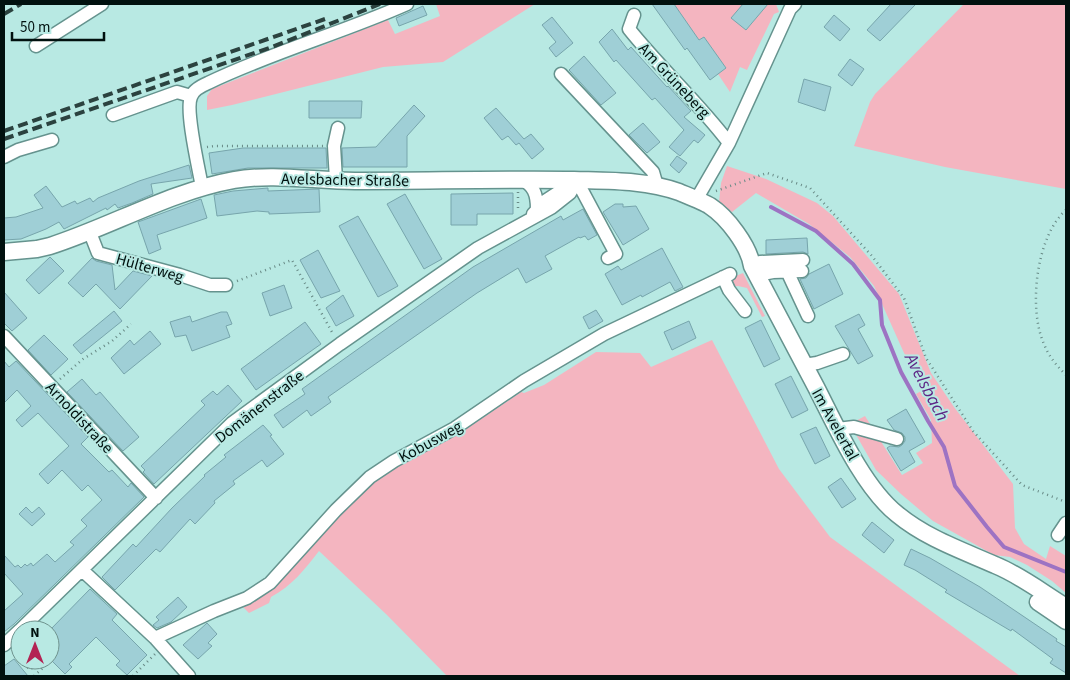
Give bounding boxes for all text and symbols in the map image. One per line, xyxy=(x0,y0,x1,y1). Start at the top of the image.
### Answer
scale bar xyxy=(12,10,105,42)
text: 50 m xyxy=(20,17,50,38)
street label: Am Grüneberg xyxy=(633,38,715,123)
street label: Avelsbacher Straße xyxy=(281,168,409,192)
street label: Hülterweg xyxy=(113,248,186,288)
water label: Avelsbach xyxy=(898,348,955,426)
street label: Domänenstraße xyxy=(211,365,309,449)
street label: Arnoldistraße xyxy=(40,377,118,458)
street label: Im Avelertal xyxy=(806,384,864,465)
street label: Kobusweg xyxy=(395,415,466,468)
north arrow xyxy=(10,620,60,670)
text: N xyxy=(30,623,40,643)

